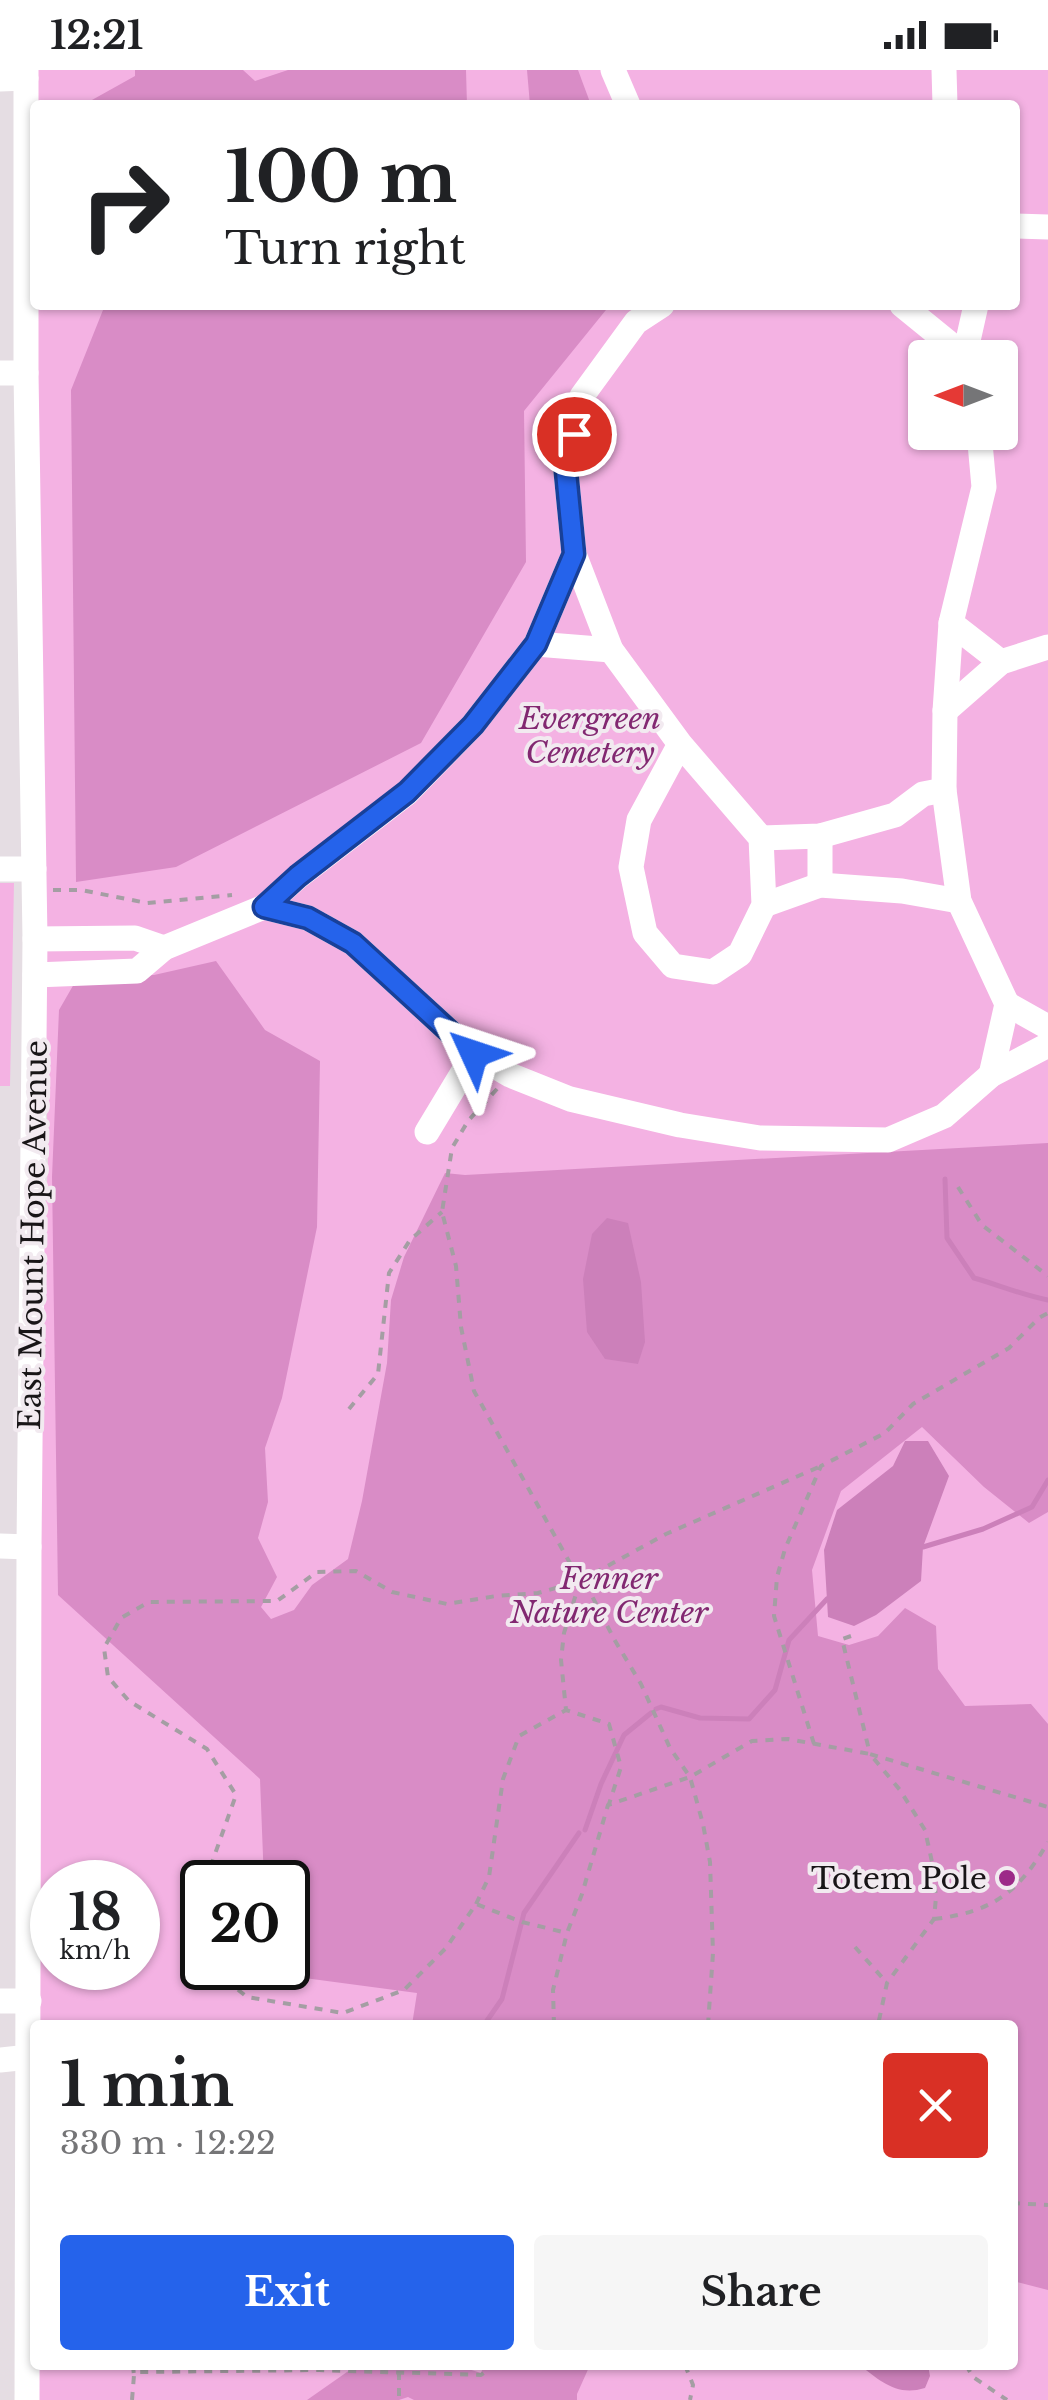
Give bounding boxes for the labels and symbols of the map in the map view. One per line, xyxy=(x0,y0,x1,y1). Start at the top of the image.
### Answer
north arrow xyxy=(908,340,1018,450)
pin xyxy=(532,392,617,477)
park label: Evergreen Cemetery xyxy=(518,700,661,771)
position arrow xyxy=(422,1002,526,1106)
street label: East Mount Hope Avenue xyxy=(11,1040,55,1430)
park label: Fenner Nature Center xyxy=(509,1560,709,1631)
speed limit sign: 20 xyxy=(180,1860,310,1990)
place label: Totem Pole xyxy=(811,1860,987,1897)
marker: Totem Pole xyxy=(996,1867,1018,1889)

